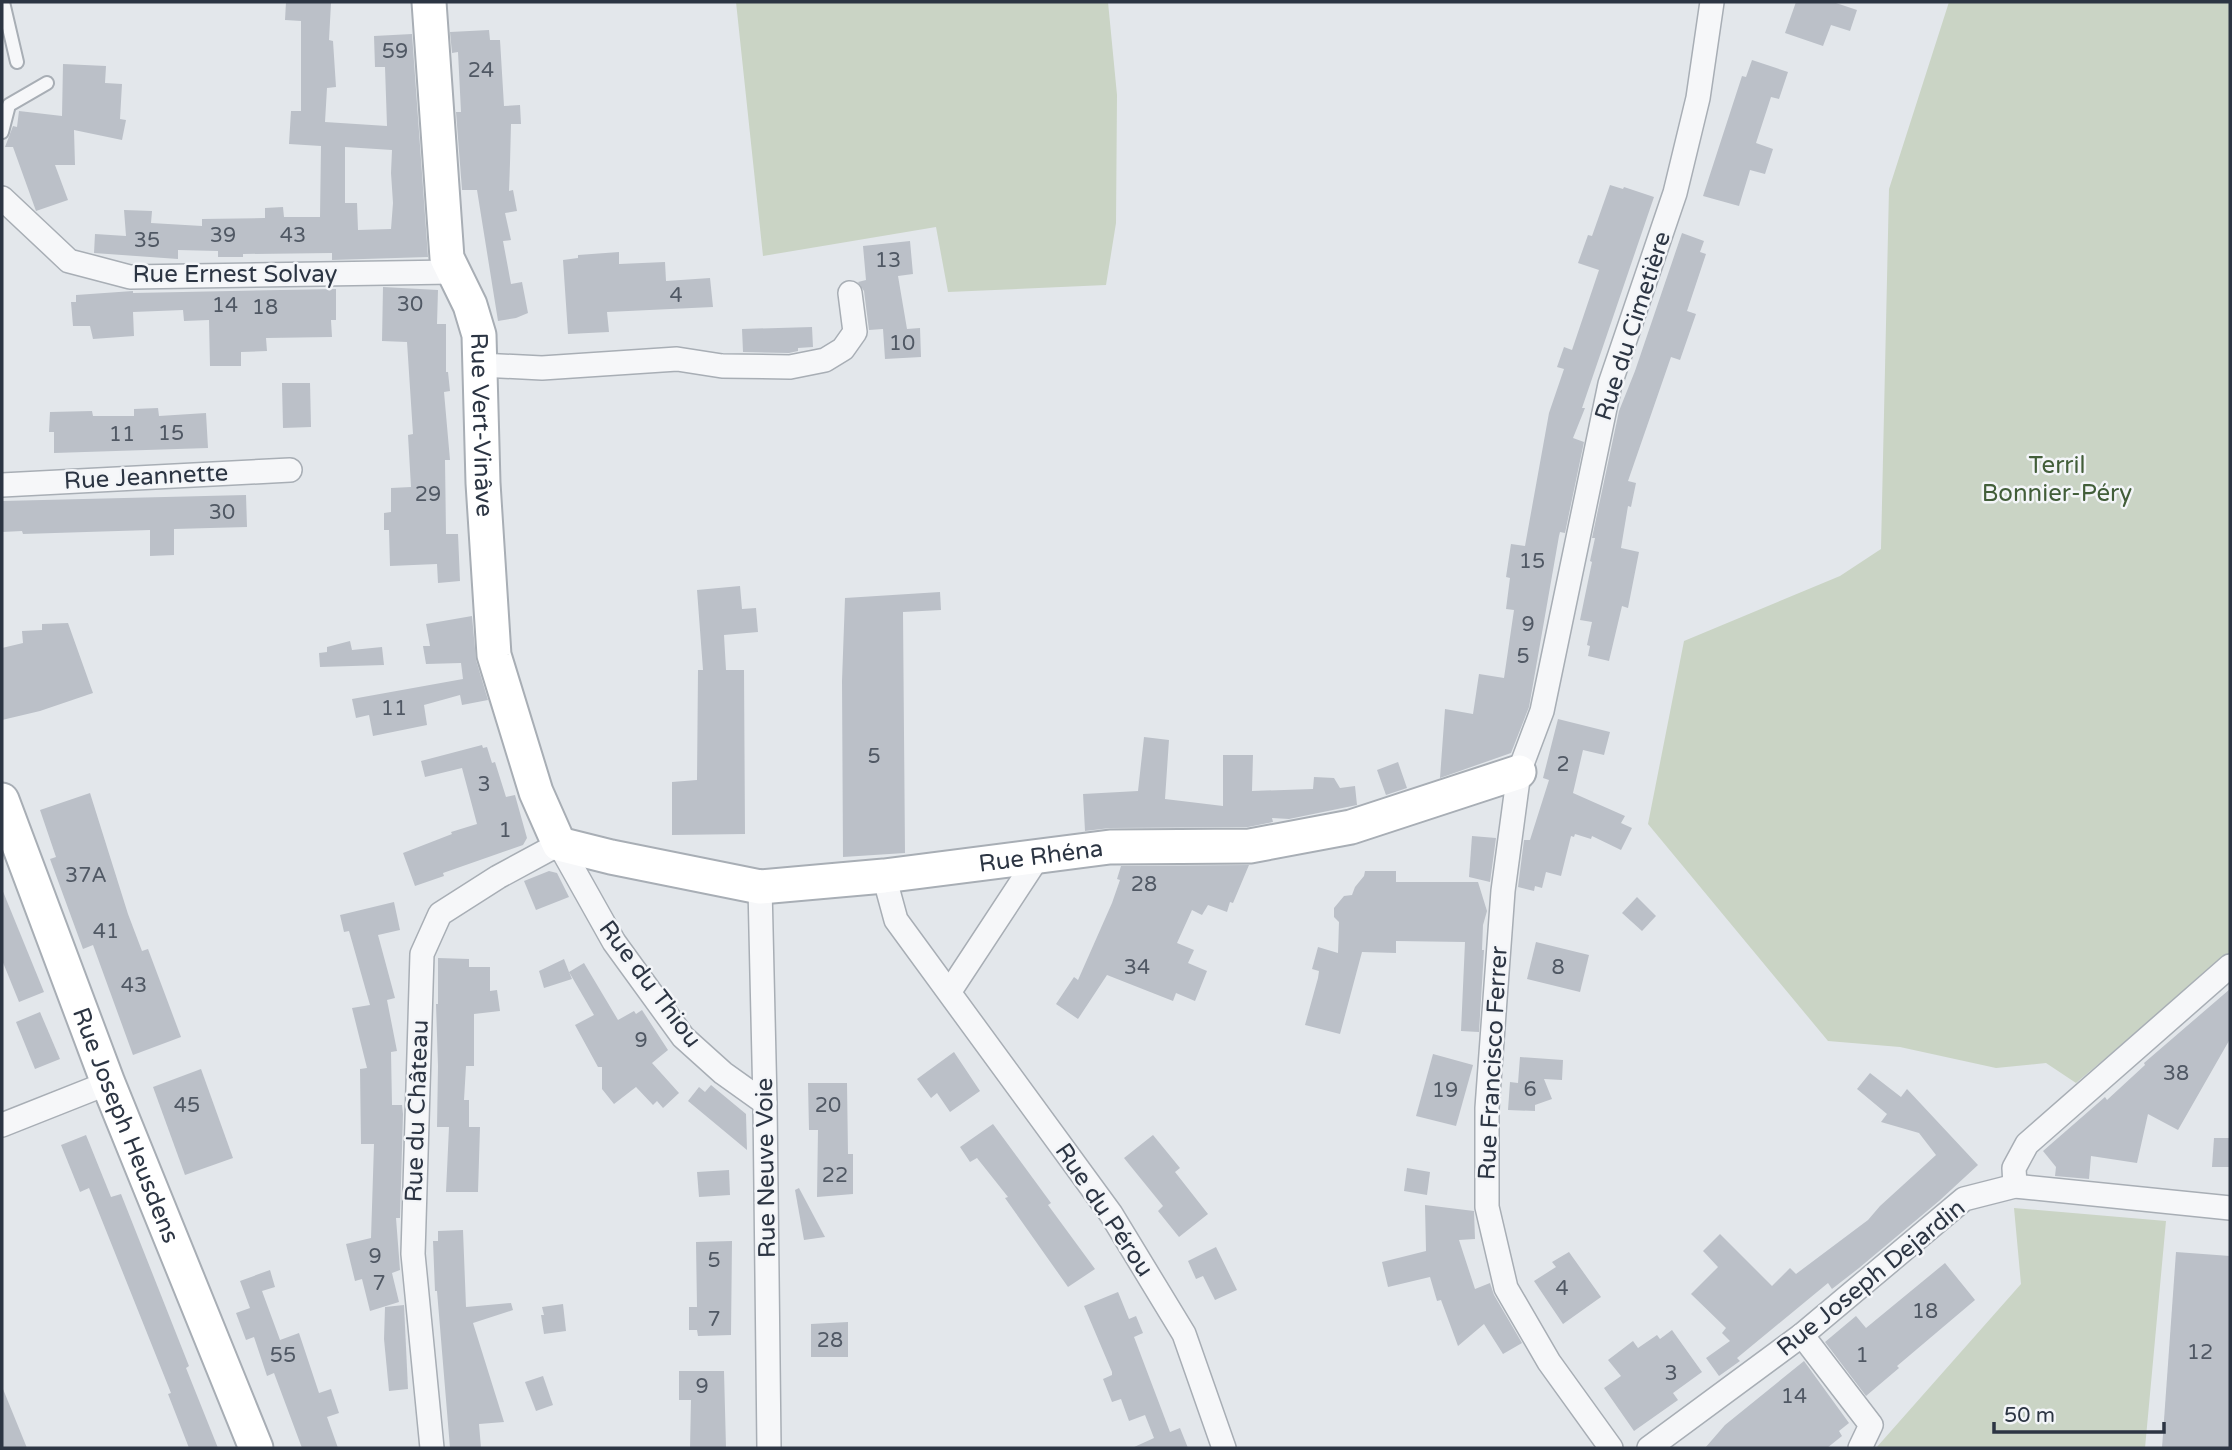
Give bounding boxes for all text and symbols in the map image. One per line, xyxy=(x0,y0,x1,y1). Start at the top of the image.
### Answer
house number: 59 xyxy=(382,39,408,64)
house number: 24 xyxy=(468,58,494,83)
house number: 39 xyxy=(210,223,236,248)
house number: 43 xyxy=(280,223,306,248)
house number: 35 xyxy=(134,228,160,253)
street label: Rue du Cimetière xyxy=(1589,228,1677,424)
house number: 13 xyxy=(875,248,901,273)
street label: Rue Ernest Solvay xyxy=(133,260,338,289)
house number: 4 xyxy=(669,283,683,308)
house number: 30 xyxy=(397,292,423,317)
house number: 14 xyxy=(212,293,238,318)
house number: 18 xyxy=(252,295,278,320)
house number: 10 xyxy=(889,331,915,356)
street label: Rue Vert-Vinâve xyxy=(464,332,500,518)
house number: 15 xyxy=(158,421,184,446)
house number: 11 xyxy=(109,422,135,447)
park label: Terril Bonnier-Péry xyxy=(1982,451,2132,508)
street label: Rue Jeannette xyxy=(63,458,229,496)
house number: 29 xyxy=(415,482,441,507)
house number: 30 xyxy=(209,500,235,525)
house number: 15 xyxy=(1519,549,1545,574)
house number: 9 xyxy=(1521,612,1535,637)
house number: 5 xyxy=(1516,644,1530,669)
house number: 11 xyxy=(381,696,407,721)
house number: 5 xyxy=(867,744,881,769)
house number: 2 xyxy=(1556,752,1570,777)
house number: 3 xyxy=(477,772,491,797)
house number: 1 xyxy=(498,818,512,843)
street label: Rue Rhéna xyxy=(977,834,1105,878)
house number: 37A xyxy=(65,863,107,888)
house number: 28 xyxy=(1131,872,1157,897)
street label: Rue du Thiou xyxy=(593,915,707,1053)
house number: 41 xyxy=(93,919,119,944)
street label: Rue Francisco Ferrer xyxy=(1472,944,1514,1181)
house number: 34 xyxy=(1124,955,1150,980)
house number: 8 xyxy=(1551,955,1565,980)
house number: 43 xyxy=(121,973,147,998)
street label: Rue Joseph Heusdens xyxy=(66,1003,186,1247)
street label: Rue du Château xyxy=(399,1019,435,1203)
house number: 9 xyxy=(634,1028,648,1053)
house number: 38 xyxy=(2163,1061,2189,1086)
street label: Rue Neuve Voie xyxy=(750,1077,782,1259)
house number: 6 xyxy=(1523,1077,1537,1102)
house number: 19 xyxy=(1432,1078,1458,1103)
house number: 45 xyxy=(174,1093,200,1118)
house number: 20 xyxy=(815,1093,841,1118)
street label: Rue du Pérou xyxy=(1049,1138,1159,1282)
house number: 22 xyxy=(822,1163,848,1188)
street label: Rue Joseph Dejardin xyxy=(1771,1193,1971,1363)
house number: 9 xyxy=(368,1244,382,1269)
house number: 5 xyxy=(707,1248,721,1273)
house number: 7 xyxy=(372,1271,386,1296)
house number: 4 xyxy=(1555,1276,1569,1301)
house number: 18 xyxy=(1912,1299,1938,1324)
house number: 7 xyxy=(707,1307,721,1332)
house number: 28 xyxy=(817,1328,843,1353)
house number: 12 xyxy=(2187,1340,2213,1365)
house number: 55 xyxy=(270,1343,296,1368)
house number: 1 xyxy=(1855,1343,1869,1368)
house number: 3 xyxy=(1664,1361,1678,1386)
house number: 9 xyxy=(695,1374,709,1399)
house number: 14 xyxy=(1781,1384,1807,1409)
scale bar xyxy=(1994,1390,2164,1434)
text: 50 m xyxy=(2004,1403,2055,1428)

